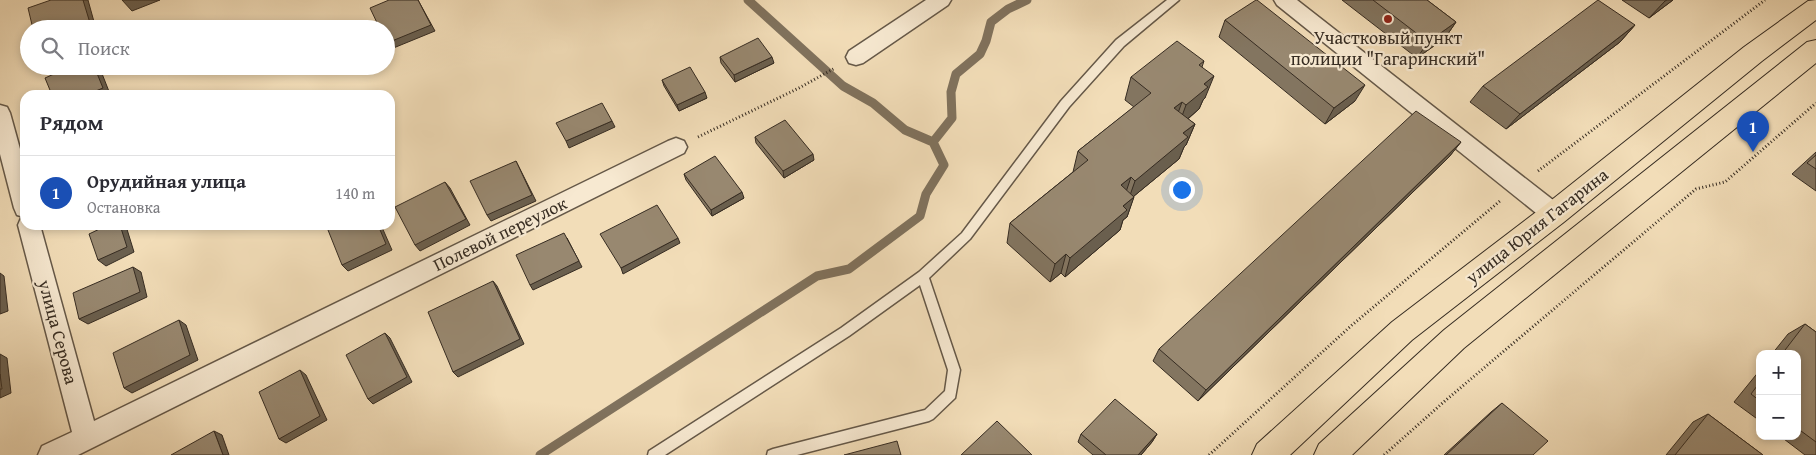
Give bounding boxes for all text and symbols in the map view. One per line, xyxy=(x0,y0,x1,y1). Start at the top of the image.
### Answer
marker: Участковый пункт полиции "Гагаринский" xyxy=(1382,13,1394,25)
search box xyxy=(20,20,395,75)
place label: Участковый пункт полиции "Гагаринский" xyxy=(1291,24,1485,72)
icon: search xyxy=(38,34,66,62)
text: Поиск xyxy=(78,34,130,62)
text: Рядом xyxy=(40,107,103,138)
pin: 1 xyxy=(1737,111,1769,152)
street label: улица Юрия Гагарина xyxy=(1459,161,1614,291)
text: Орудийная улица xyxy=(87,167,246,195)
your location xyxy=(1169,177,1195,203)
text: 1 xyxy=(52,181,60,205)
text: 140 m xyxy=(335,181,375,205)
street label: Полевой переулок xyxy=(428,189,572,278)
text: Остановка xyxy=(87,195,160,219)
street label: улица Серова xyxy=(31,276,85,387)
map controls xyxy=(1756,350,1801,440)
button: + xyxy=(1756,350,1801,395)
button: − xyxy=(1756,395,1801,440)

